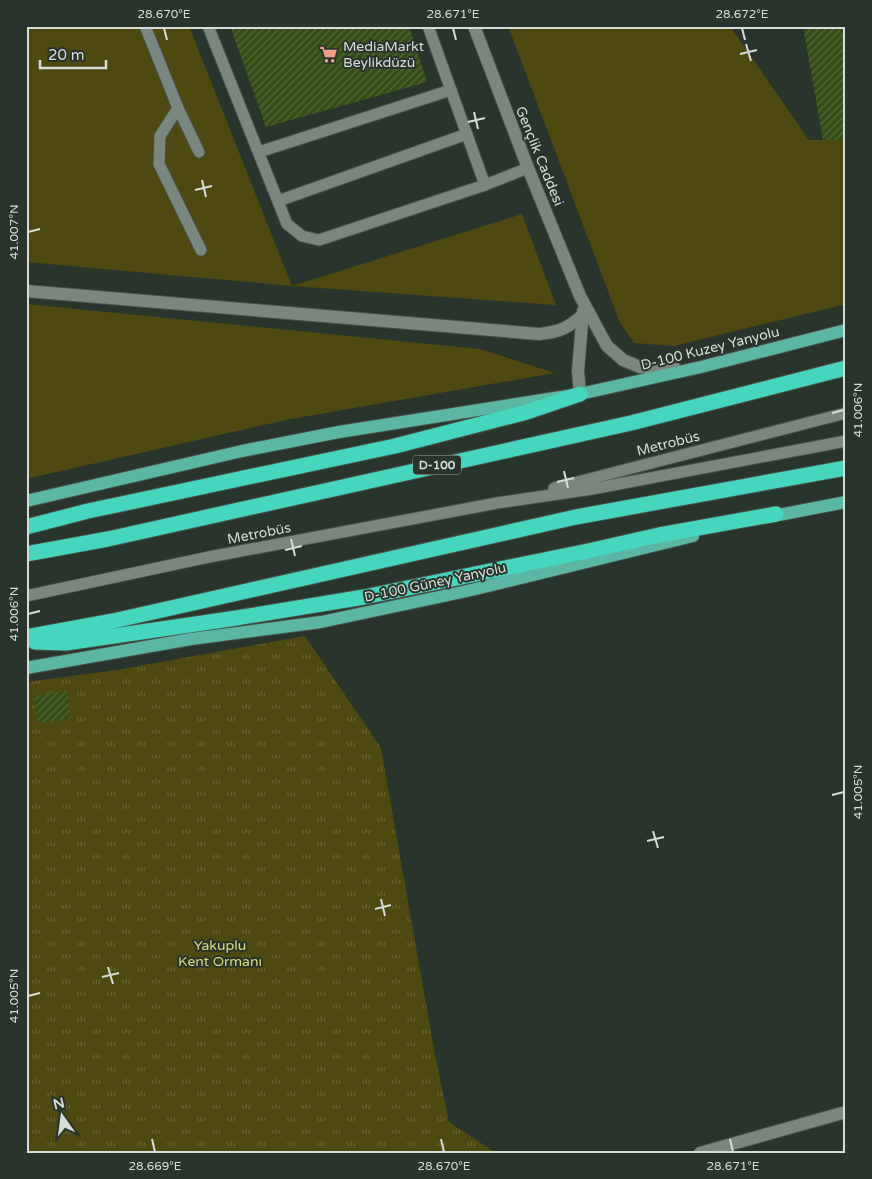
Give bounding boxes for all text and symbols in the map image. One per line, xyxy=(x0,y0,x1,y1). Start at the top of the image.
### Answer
text: 28.670°E xyxy=(138,7,191,21)
text: 28.671°E xyxy=(427,7,480,21)
text: 28.672°E xyxy=(716,7,769,21)
scale bar xyxy=(40,38,106,70)
place label: MediaMarkt Beylikdüzü xyxy=(343,38,425,71)
supermarket icon: MediaMarkt Beylikdüzü xyxy=(319,44,339,64)
text: 20 m xyxy=(48,46,85,64)
street label: Gençlik Caddesi xyxy=(512,104,567,209)
text: 41.007°N xyxy=(7,204,21,260)
street label: D-100 Kuzey Yanyolu xyxy=(639,323,781,374)
text: 41.006°N xyxy=(851,383,865,437)
street label: Metrobüs xyxy=(635,427,702,460)
road number: D-100 xyxy=(413,456,461,474)
street label: Metrobüs xyxy=(226,519,293,548)
street label: D-100 Güney Yanyolu xyxy=(362,559,508,606)
text: 41.006°N xyxy=(7,587,21,641)
text: 41.005°N xyxy=(851,765,865,819)
park label: Yakuplu Kent Ormanı xyxy=(178,937,262,970)
text: 41.005°N xyxy=(7,969,21,1023)
north arrow xyxy=(38,1092,88,1142)
text: N xyxy=(51,1094,66,1113)
text: 28.669°E xyxy=(129,1159,182,1173)
text: 28.670°E xyxy=(418,1159,471,1173)
text: 28.671°E xyxy=(707,1159,760,1173)

